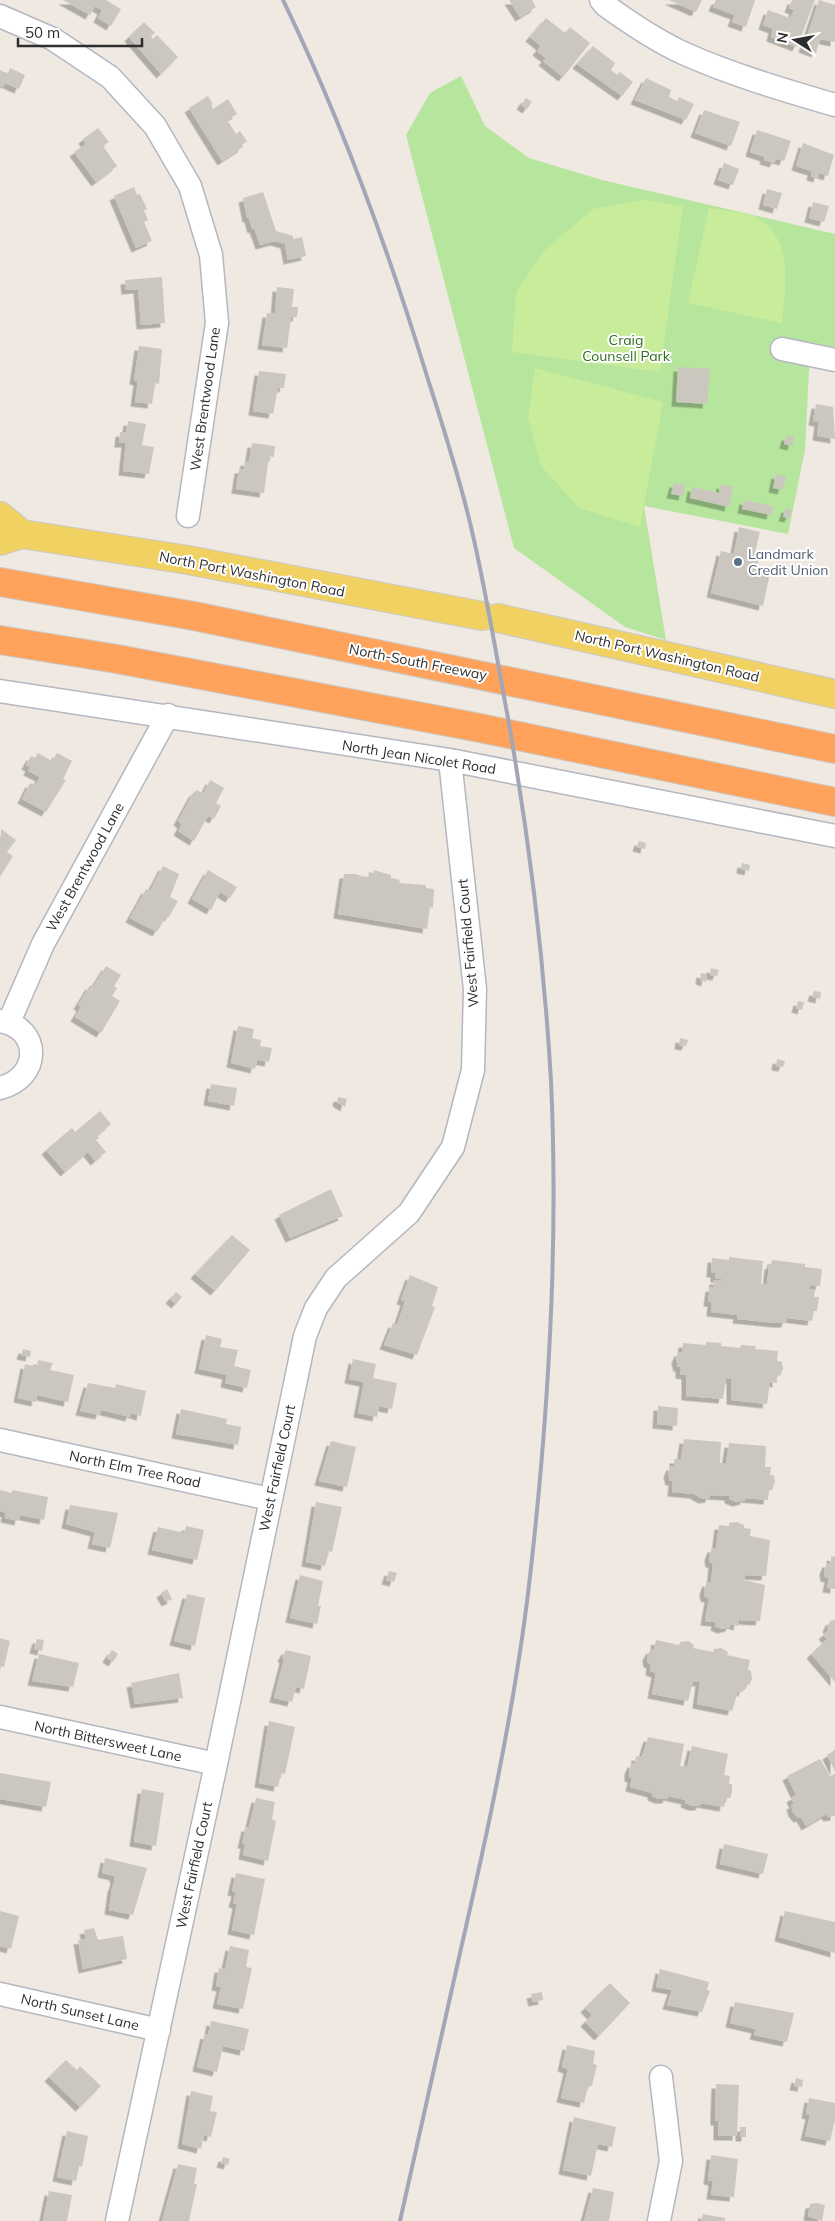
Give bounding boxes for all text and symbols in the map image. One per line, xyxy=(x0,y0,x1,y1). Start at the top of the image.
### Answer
scale bar xyxy=(18,15,141,47)
north arrow xyxy=(770,15,820,65)
text: 50 m xyxy=(25,23,60,42)
text: N xyxy=(772,31,792,44)
street label: West Brentwood Lane xyxy=(186,326,224,472)
park label: Craig Counsell Park xyxy=(582,331,671,365)
place label: Landmark Credit Union xyxy=(748,545,828,579)
street label: North Port Washington Road xyxy=(158,547,346,601)
marker: Landmark Credit Union xyxy=(732,556,744,568)
street label: North Port Washington Road xyxy=(573,626,761,686)
street label: North-South Freeway xyxy=(348,640,489,684)
street label: North Jean Nicolet Road xyxy=(341,736,497,778)
street label: West Brentwood Lane xyxy=(42,799,128,935)
street label: West Fairfield Court xyxy=(453,878,483,1008)
street label: West Fairfield Court xyxy=(255,1403,299,1533)
street label: North Elm Tree Road xyxy=(68,1446,202,1492)
street label: North Bittersweet Lane xyxy=(33,1717,183,1765)
street label: West Fairfield Court xyxy=(172,1800,216,1930)
street label: North Sunset Lane xyxy=(19,1990,141,2034)

